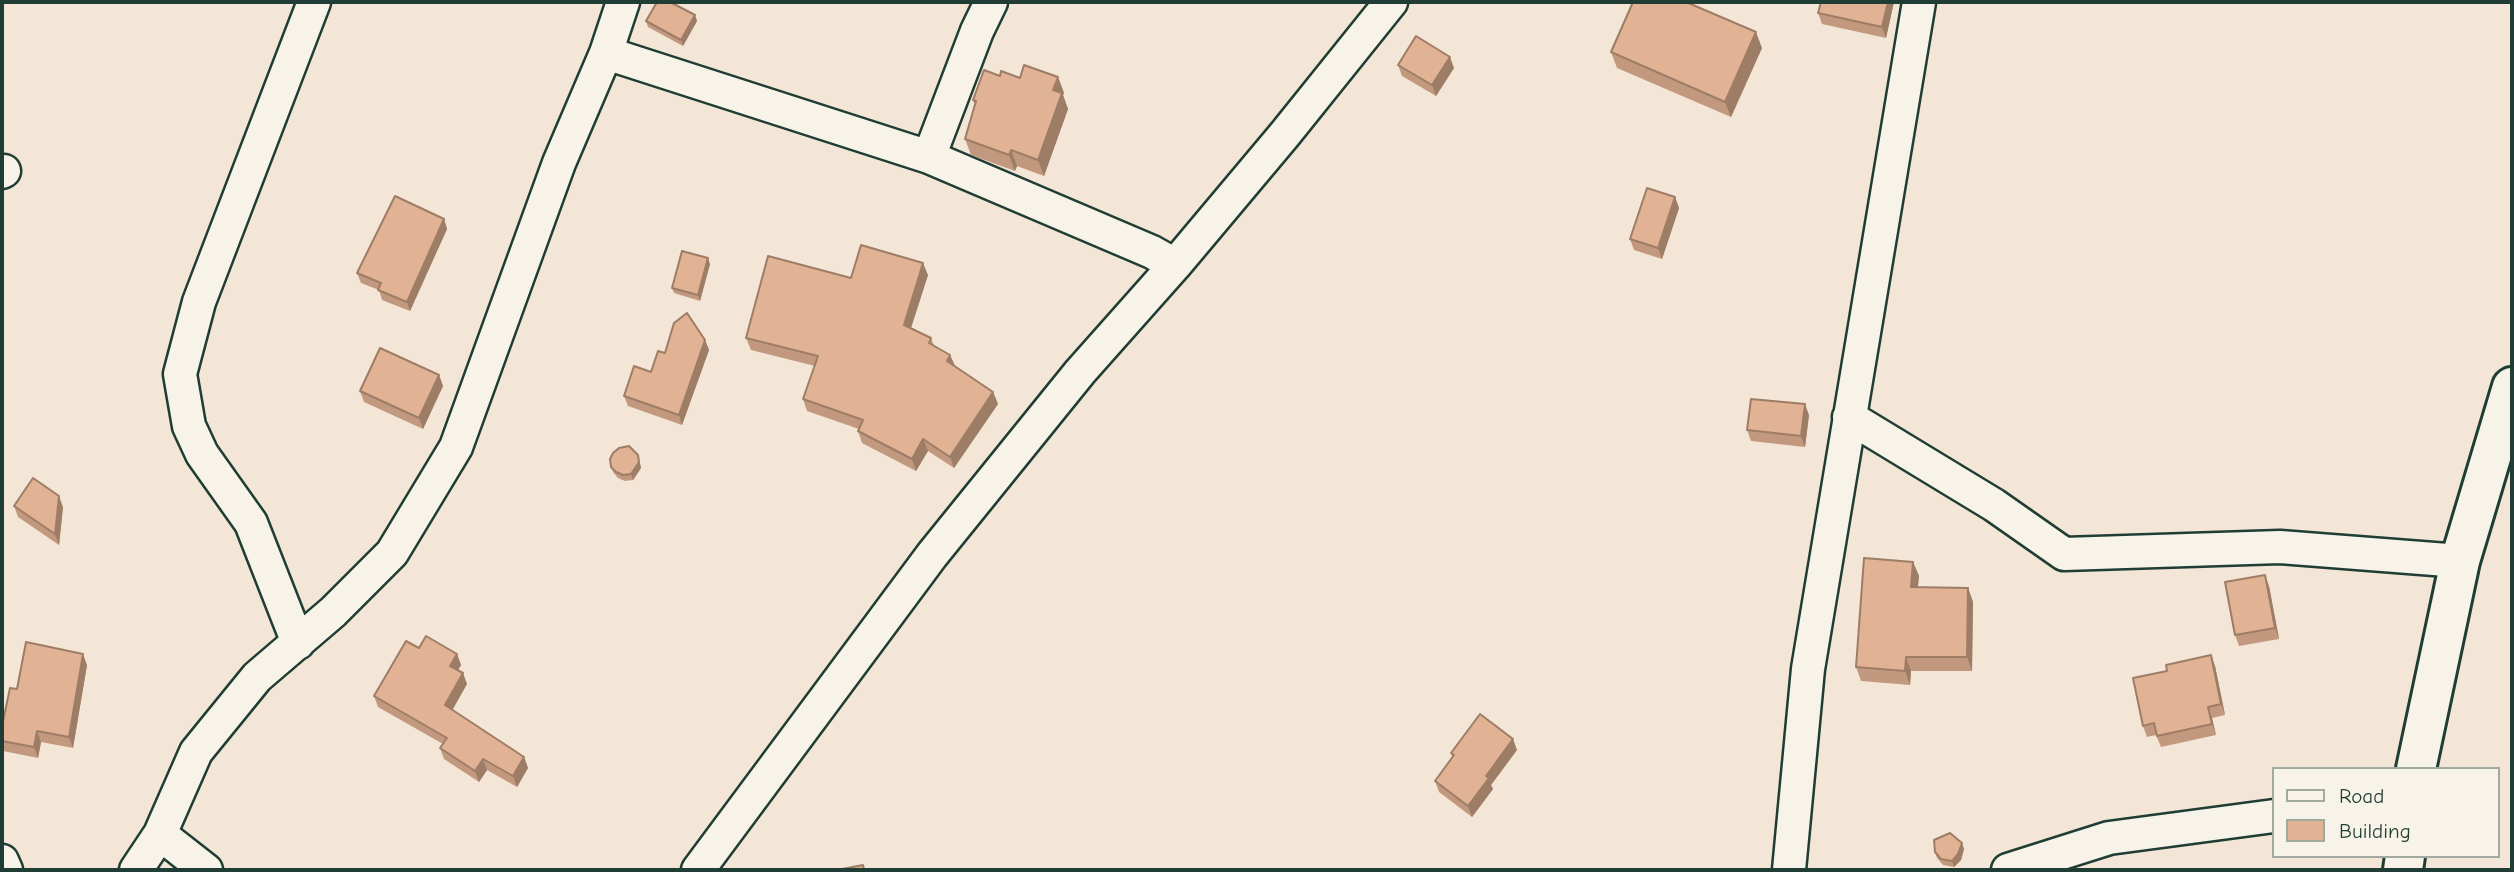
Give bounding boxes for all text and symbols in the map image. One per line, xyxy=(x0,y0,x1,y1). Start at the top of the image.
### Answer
legend xyxy=(2272,767,2500,858)
text: Road xyxy=(2339,784,2384,808)
text: Building xyxy=(2339,819,2411,843)

